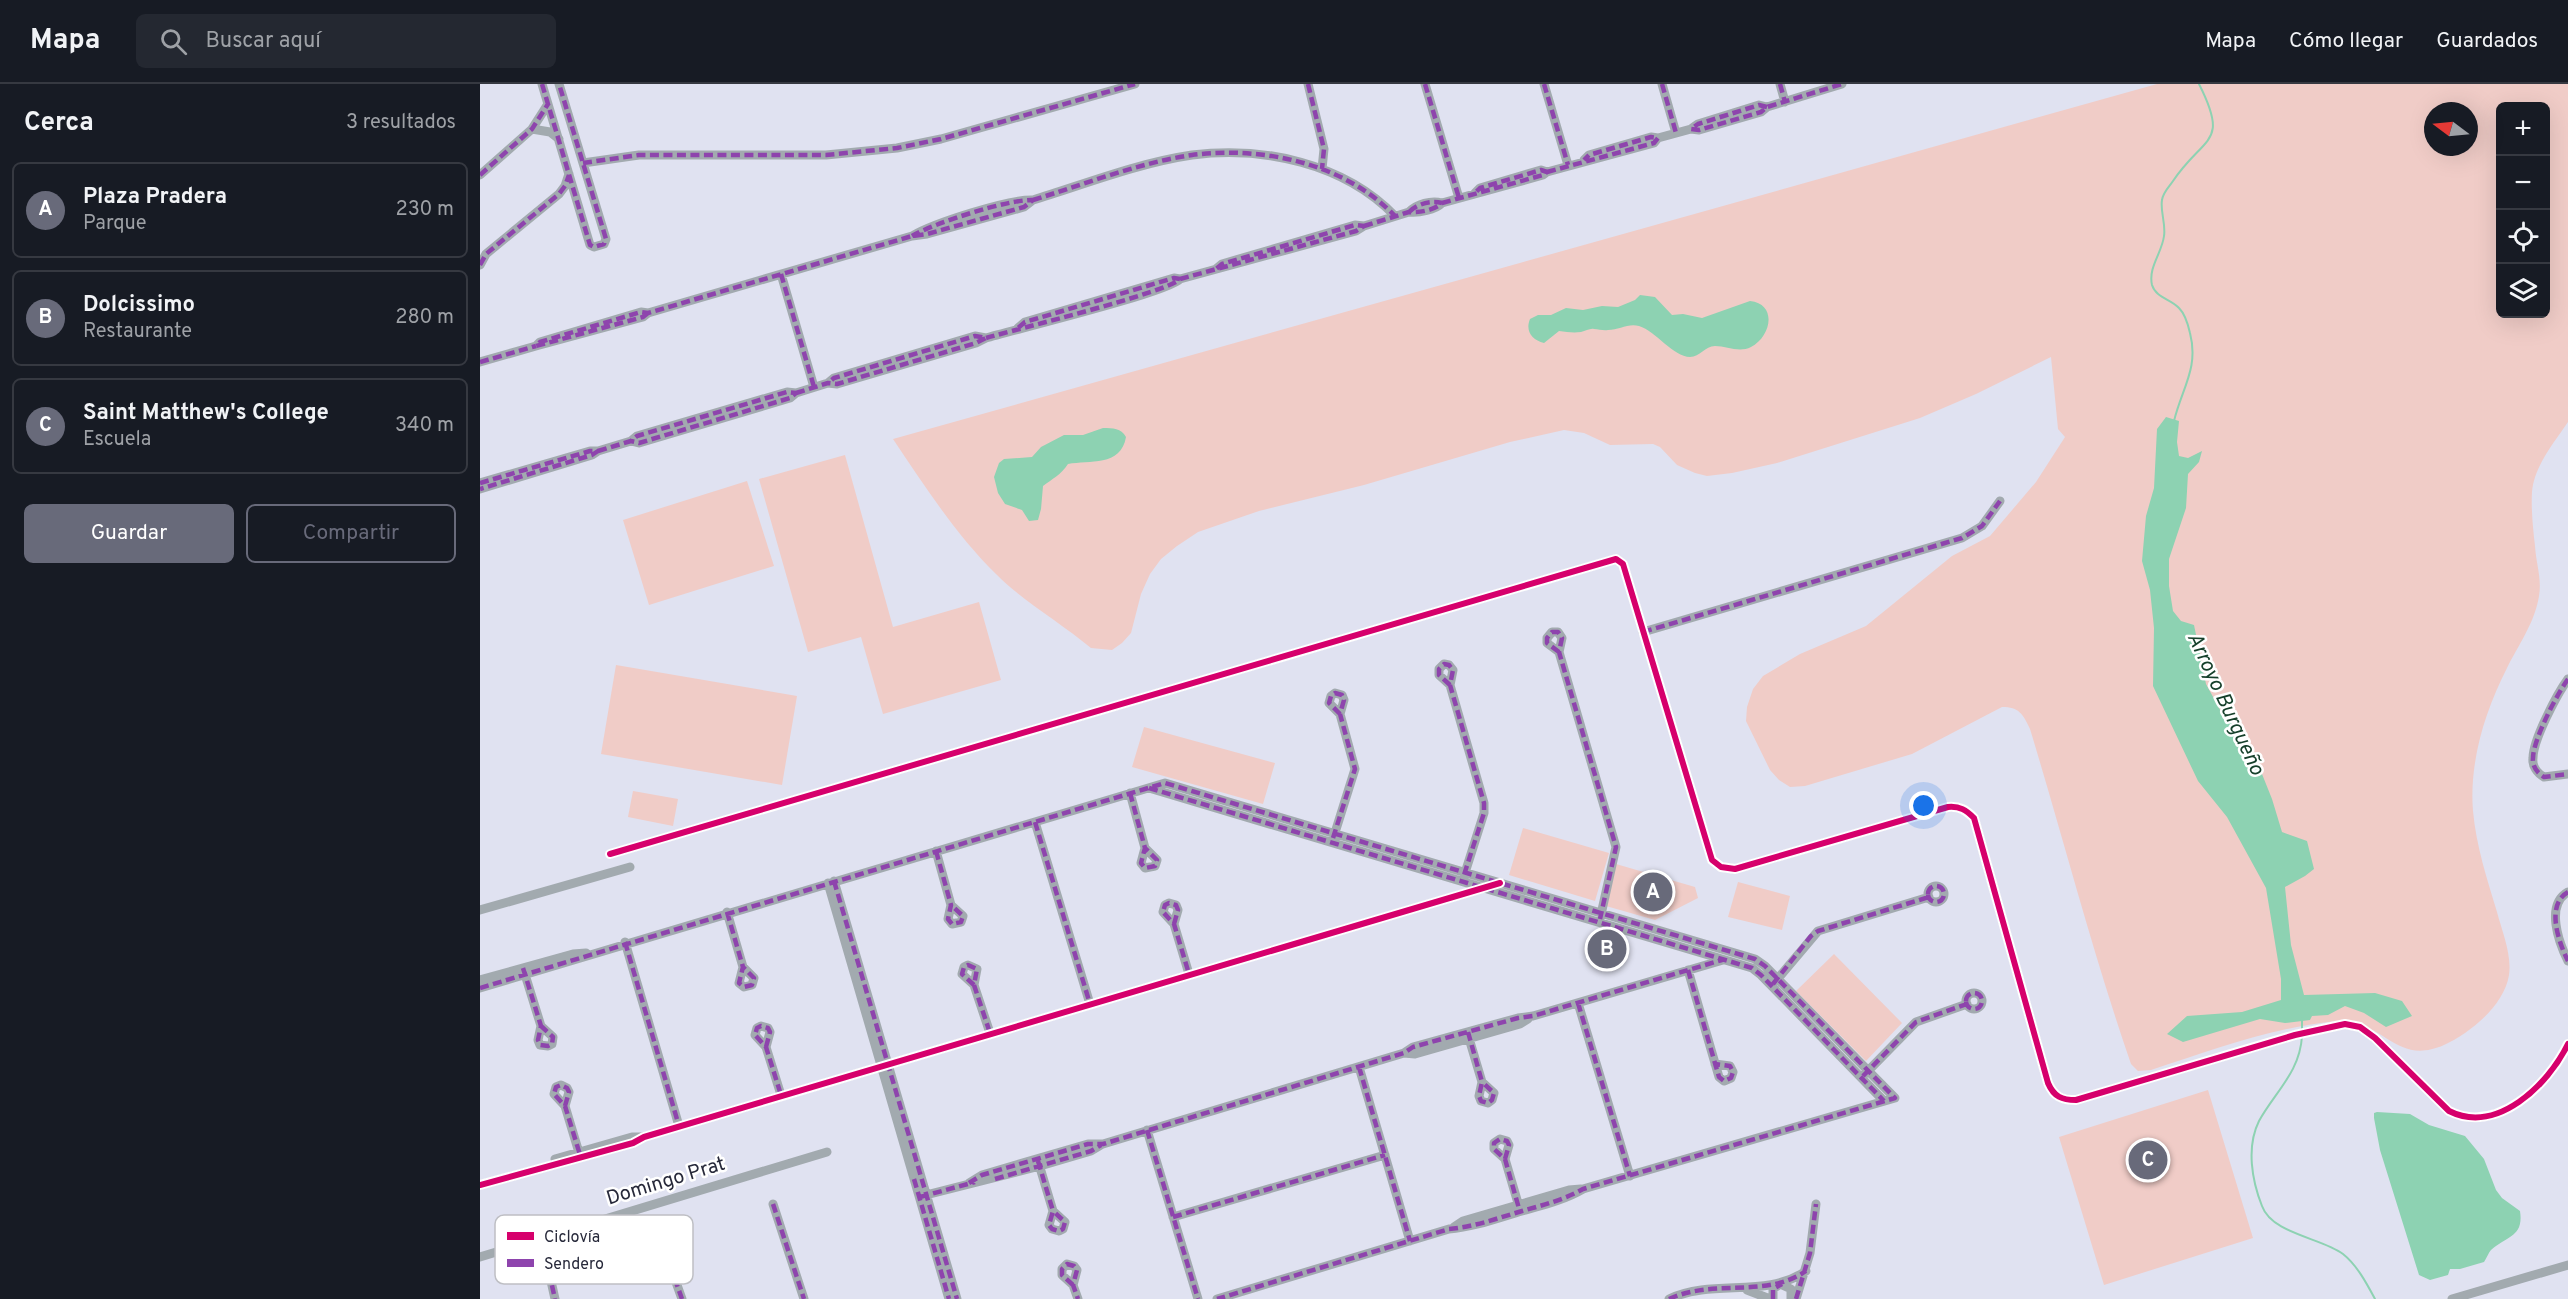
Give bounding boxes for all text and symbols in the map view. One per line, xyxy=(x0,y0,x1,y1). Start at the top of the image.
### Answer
search box xyxy=(136,14,556,68)
text: Mapa xyxy=(30,23,100,59)
icon: search xyxy=(157,25,190,58)
text: Buscar aquí xyxy=(205,28,321,55)
text: Mapa xyxy=(2205,28,2256,55)
text: Cómo llegar xyxy=(2289,28,2403,55)
text: Guardados xyxy=(2436,28,2538,55)
north arrow xyxy=(2424,102,2478,156)
map controls xyxy=(2496,102,2550,318)
button: + xyxy=(2496,102,2550,156)
text: Cerca xyxy=(24,107,94,140)
text: 3 resultados xyxy=(346,110,456,136)
button: − xyxy=(2496,156,2550,210)
text: Plaza Pradera xyxy=(83,184,227,211)
text: A xyxy=(38,197,53,223)
text: 230 m xyxy=(395,197,454,223)
button: locate xyxy=(2496,210,2550,264)
text: Parque xyxy=(83,211,146,237)
button: layers xyxy=(2496,264,2550,318)
text: Dolcissimo xyxy=(83,292,195,319)
text: B xyxy=(39,305,52,331)
text: 280 m xyxy=(395,305,454,331)
text: Restaurante xyxy=(83,319,192,345)
text: Saint Matthew's College xyxy=(83,400,329,427)
text: C xyxy=(39,413,52,439)
text: 340 m xyxy=(395,413,454,439)
text: Escuela xyxy=(83,427,151,453)
button: Guardar xyxy=(24,504,234,563)
button: Compartir xyxy=(246,504,456,563)
water label: Arroyo Burgueño xyxy=(2180,628,2270,781)
your location xyxy=(1909,791,1938,820)
pin: A xyxy=(1634,870,1672,914)
pin: B xyxy=(1588,926,1626,972)
pin: C xyxy=(2128,1138,2168,1182)
street label: Domingo Prat xyxy=(603,1152,729,1212)
legend xyxy=(495,1215,693,1284)
text: Ciclovía xyxy=(544,1228,600,1248)
text: Sendero xyxy=(544,1255,604,1275)

